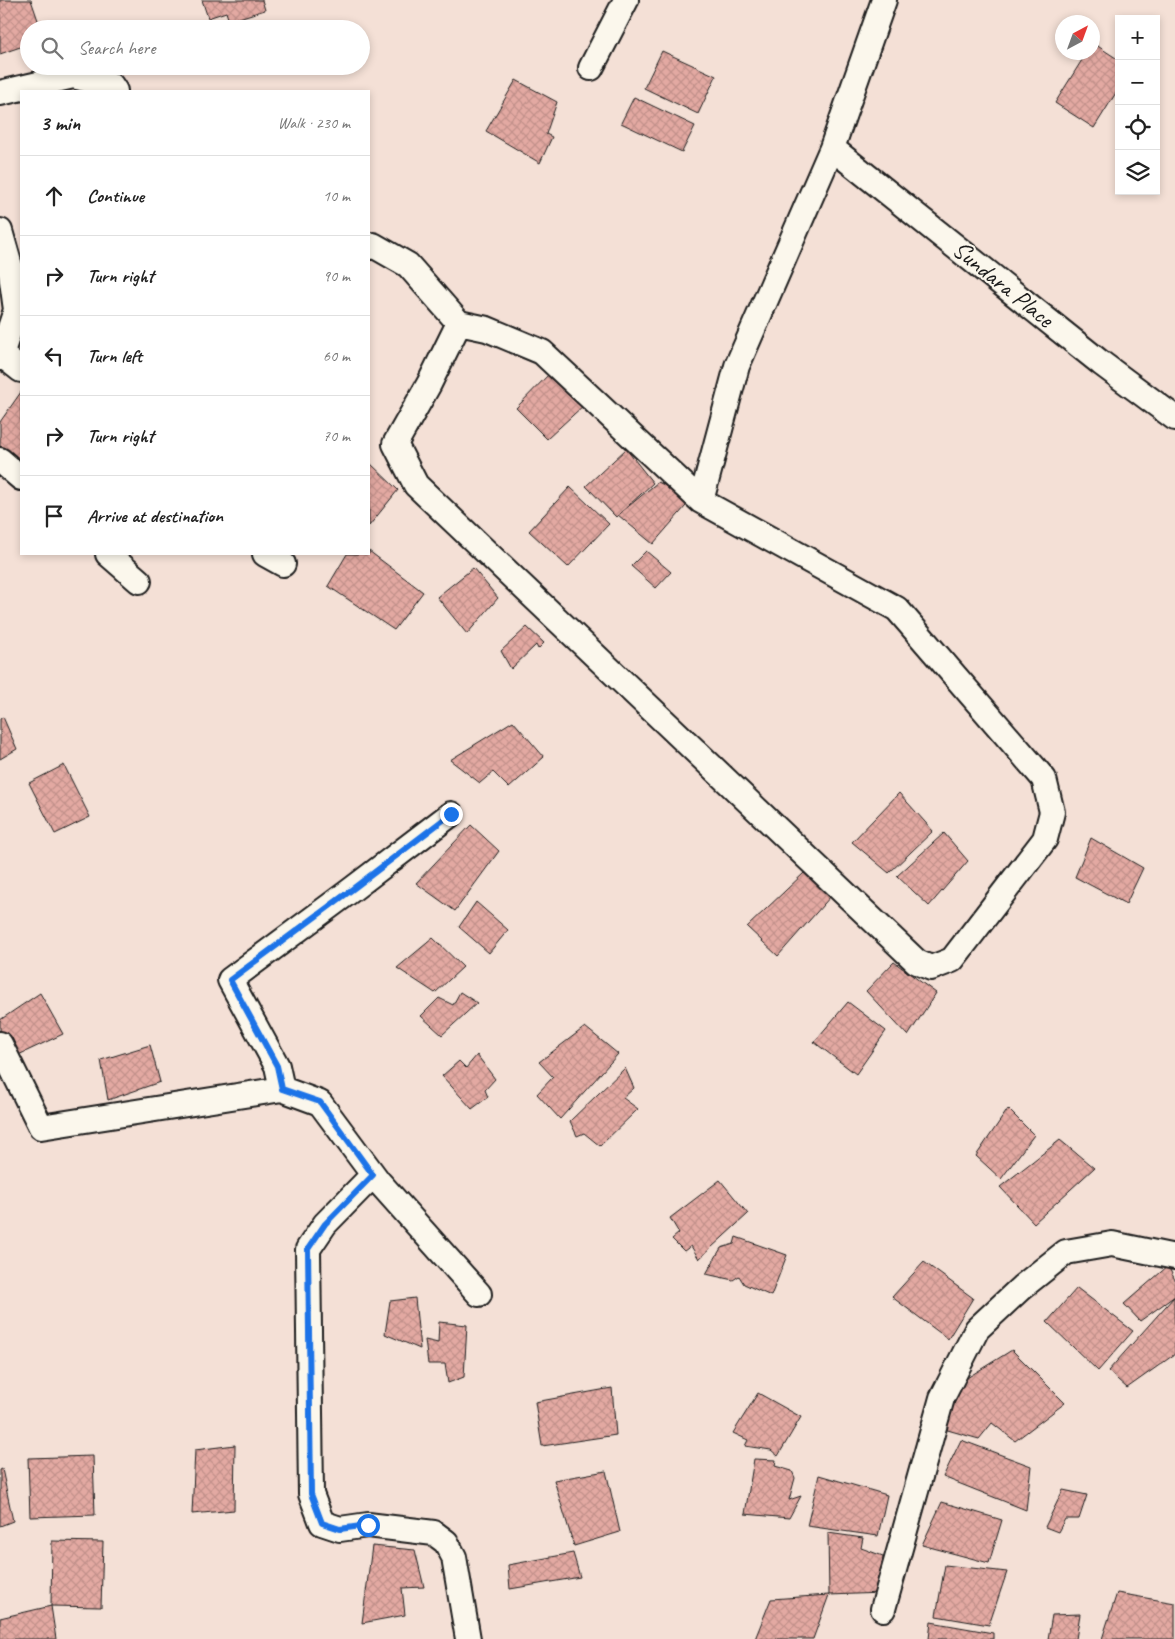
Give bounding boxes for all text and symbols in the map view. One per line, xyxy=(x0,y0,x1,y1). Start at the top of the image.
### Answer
north arrow xyxy=(1055,15,1100,60)
map controls xyxy=(1115,15,1160,195)
button: + xyxy=(1115,15,1160,60)
search box xyxy=(20,20,370,75)
icon: search xyxy=(38,34,66,62)
text: Search here xyxy=(78,36,155,60)
button: − xyxy=(1115,60,1160,105)
button: locate xyxy=(1115,105,1160,150)
text: 3 min xyxy=(40,110,80,136)
text: Walk · 230 m xyxy=(278,113,350,133)
button: layers xyxy=(1115,150,1160,195)
icon: ahead xyxy=(40,182,68,210)
text: Continue xyxy=(87,184,144,208)
text: 10 m xyxy=(323,186,350,206)
street label: Sundara Place xyxy=(946,233,1062,336)
icon: right xyxy=(40,262,68,290)
text: Turn right xyxy=(87,264,154,288)
text: 90 m xyxy=(323,266,350,286)
icon: left xyxy=(40,342,68,370)
text: Turn left xyxy=(87,344,142,368)
text: 60 m xyxy=(323,346,350,366)
icon: right xyxy=(40,422,68,450)
text: Turn right xyxy=(87,424,154,448)
text: 70 m xyxy=(323,426,350,446)
icon: arrive xyxy=(40,502,68,530)
text: Arrive at destination xyxy=(87,504,223,528)
route end xyxy=(440,803,463,826)
route start xyxy=(357,1514,380,1537)

